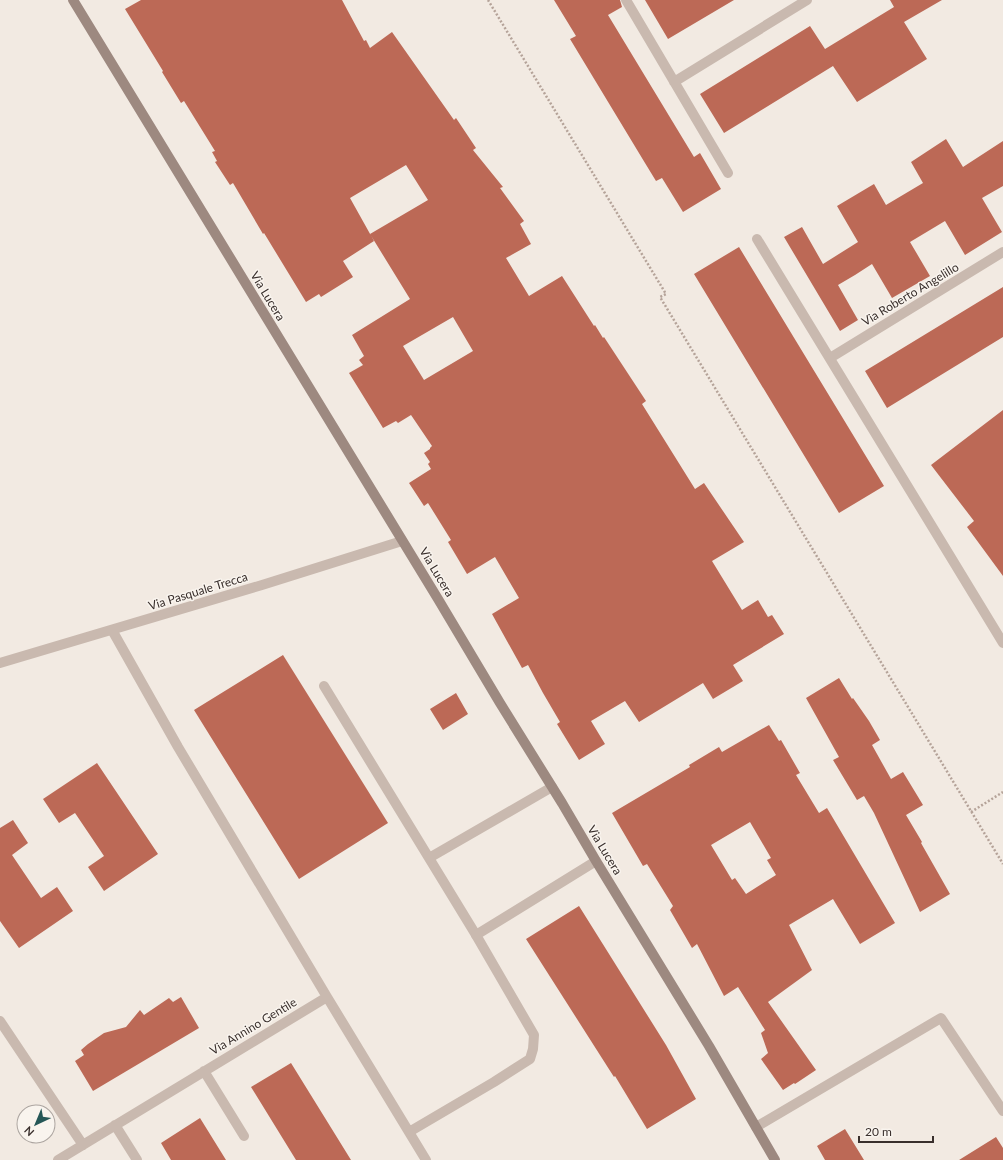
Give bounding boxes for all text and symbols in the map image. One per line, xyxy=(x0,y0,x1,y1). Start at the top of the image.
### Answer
street label: Via Roberto Angelillo xyxy=(859,259,961,329)
street label: Via Lucera xyxy=(247,269,289,323)
street label: Via Lucera xyxy=(416,545,458,599)
street label: Via Pasquale Trecca xyxy=(147,569,249,613)
street label: Via Lucera xyxy=(584,823,626,877)
street label: Via Annino Gentile xyxy=(207,994,299,1058)
north arrow xyxy=(16,1104,56,1144)
scale bar xyxy=(859,1118,933,1144)
text: N xyxy=(21,1124,36,1139)
text: 20 m xyxy=(865,1124,892,1139)

